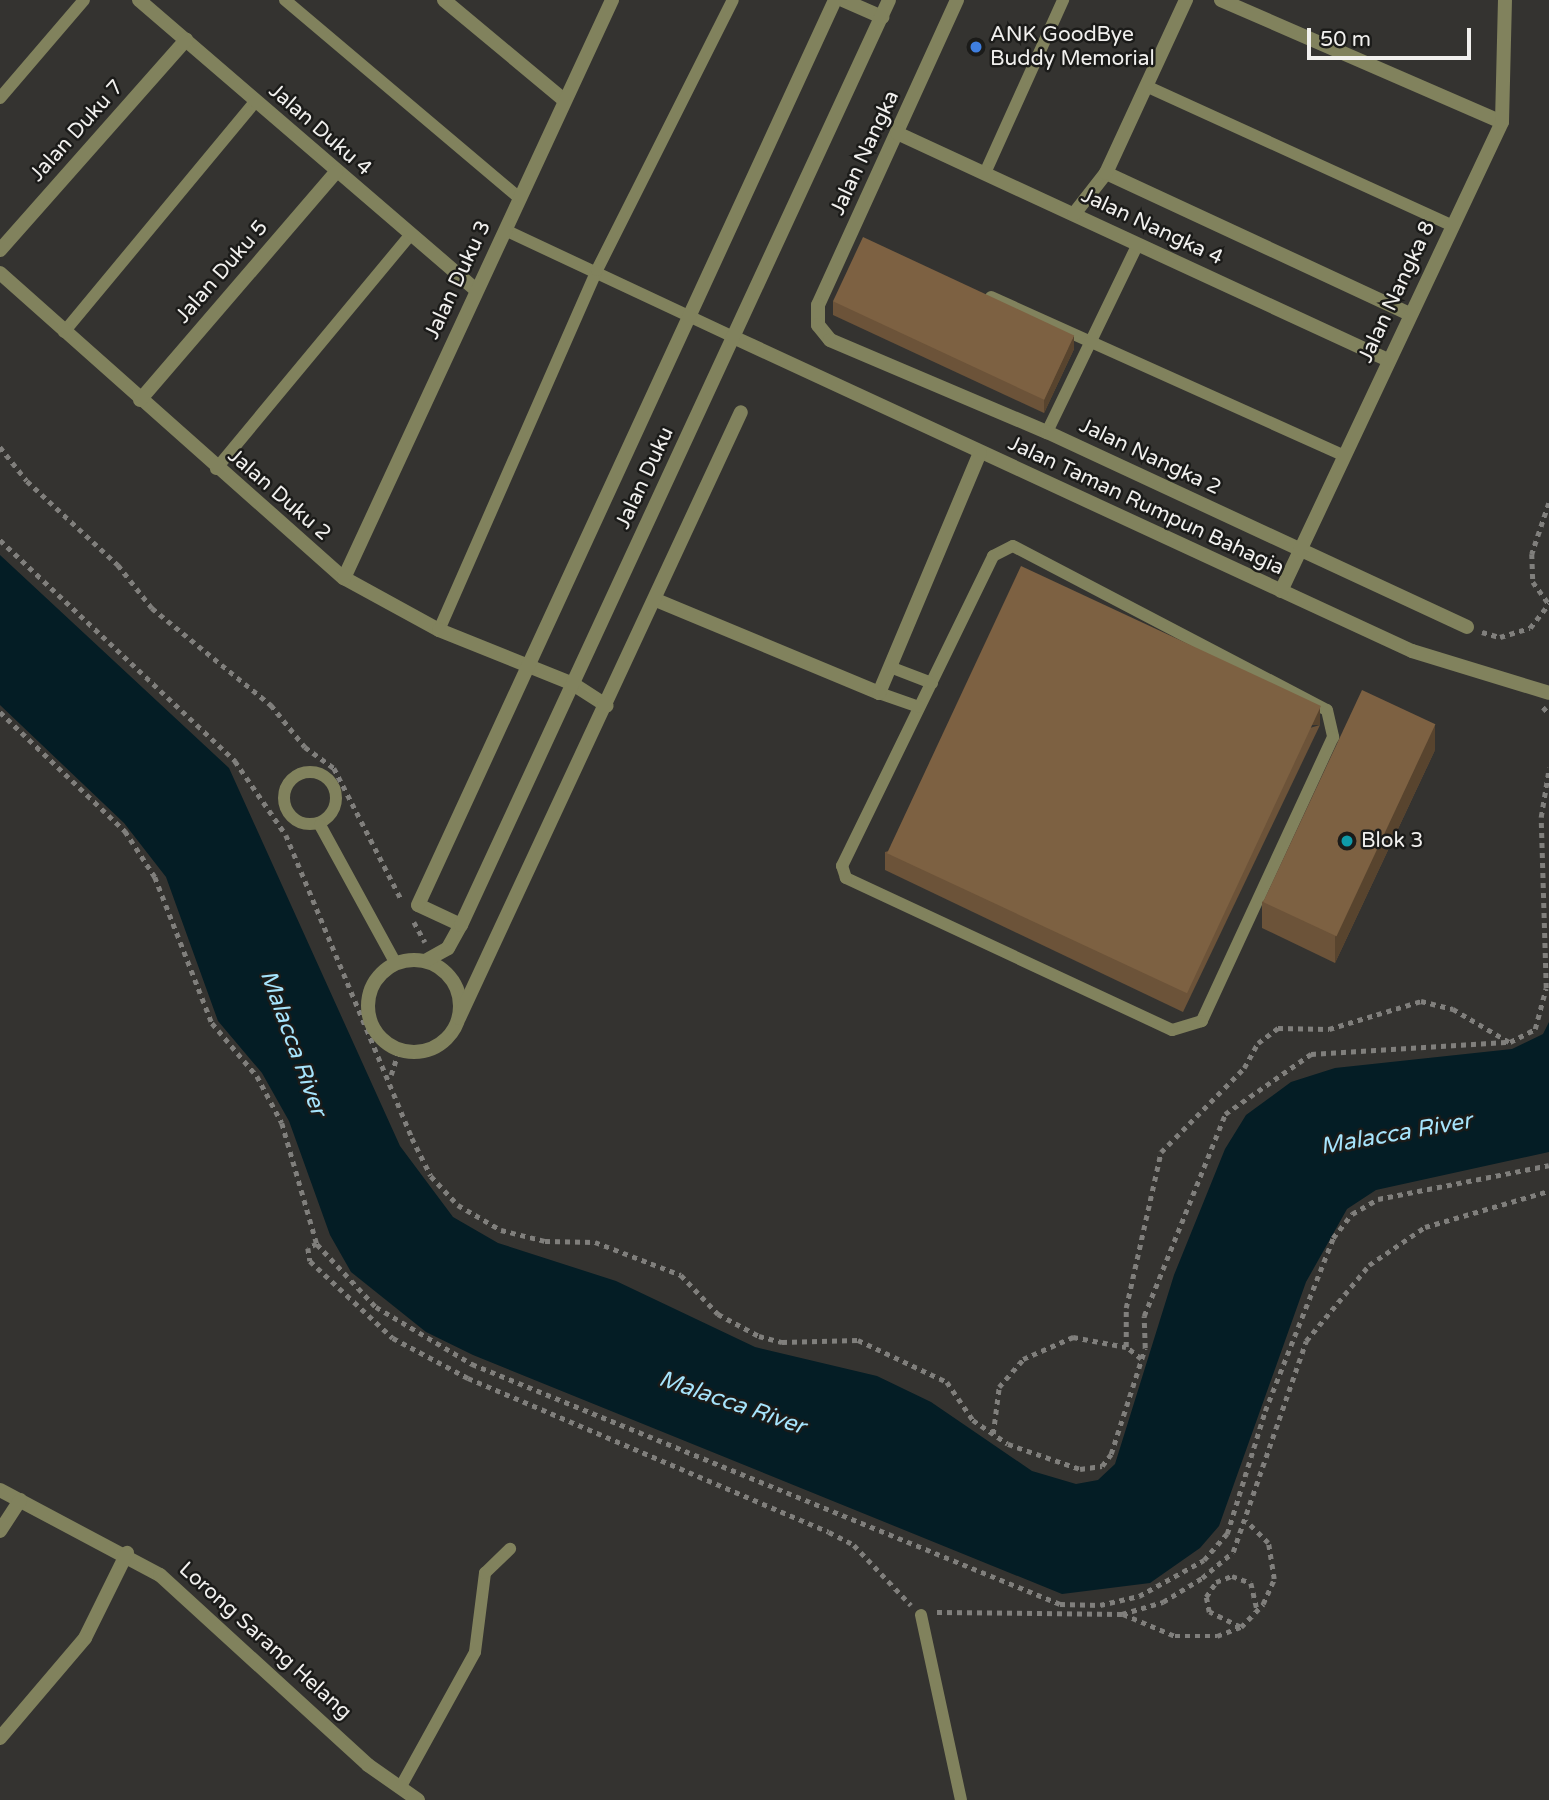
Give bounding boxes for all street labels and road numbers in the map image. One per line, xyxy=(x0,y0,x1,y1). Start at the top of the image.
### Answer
street label: Jalan Duku 7 xyxy=(25,75,129,187)
street label: Jalan Duku 4 xyxy=(263,78,377,182)
street label: Jalan Nangka xyxy=(825,87,905,219)
street label: Jalan Nangka 4 xyxy=(1077,183,1227,271)
street label: Jalan Duku 5 xyxy=(170,215,274,329)
street label: Jalan Duku 3 xyxy=(420,217,496,343)
street label: Jalan Nangka 8 xyxy=(1353,217,1441,367)
street label: Jalan Nangka 2 xyxy=(1075,413,1225,501)
street label: Jalan Duku xyxy=(610,423,680,533)
street label: Jalan Taman Rumpun Bahagia xyxy=(1004,431,1288,581)
street label: Jalan Duku 2 xyxy=(222,443,336,547)
street label: Lorong Sarang Helang xyxy=(174,1557,356,1725)

